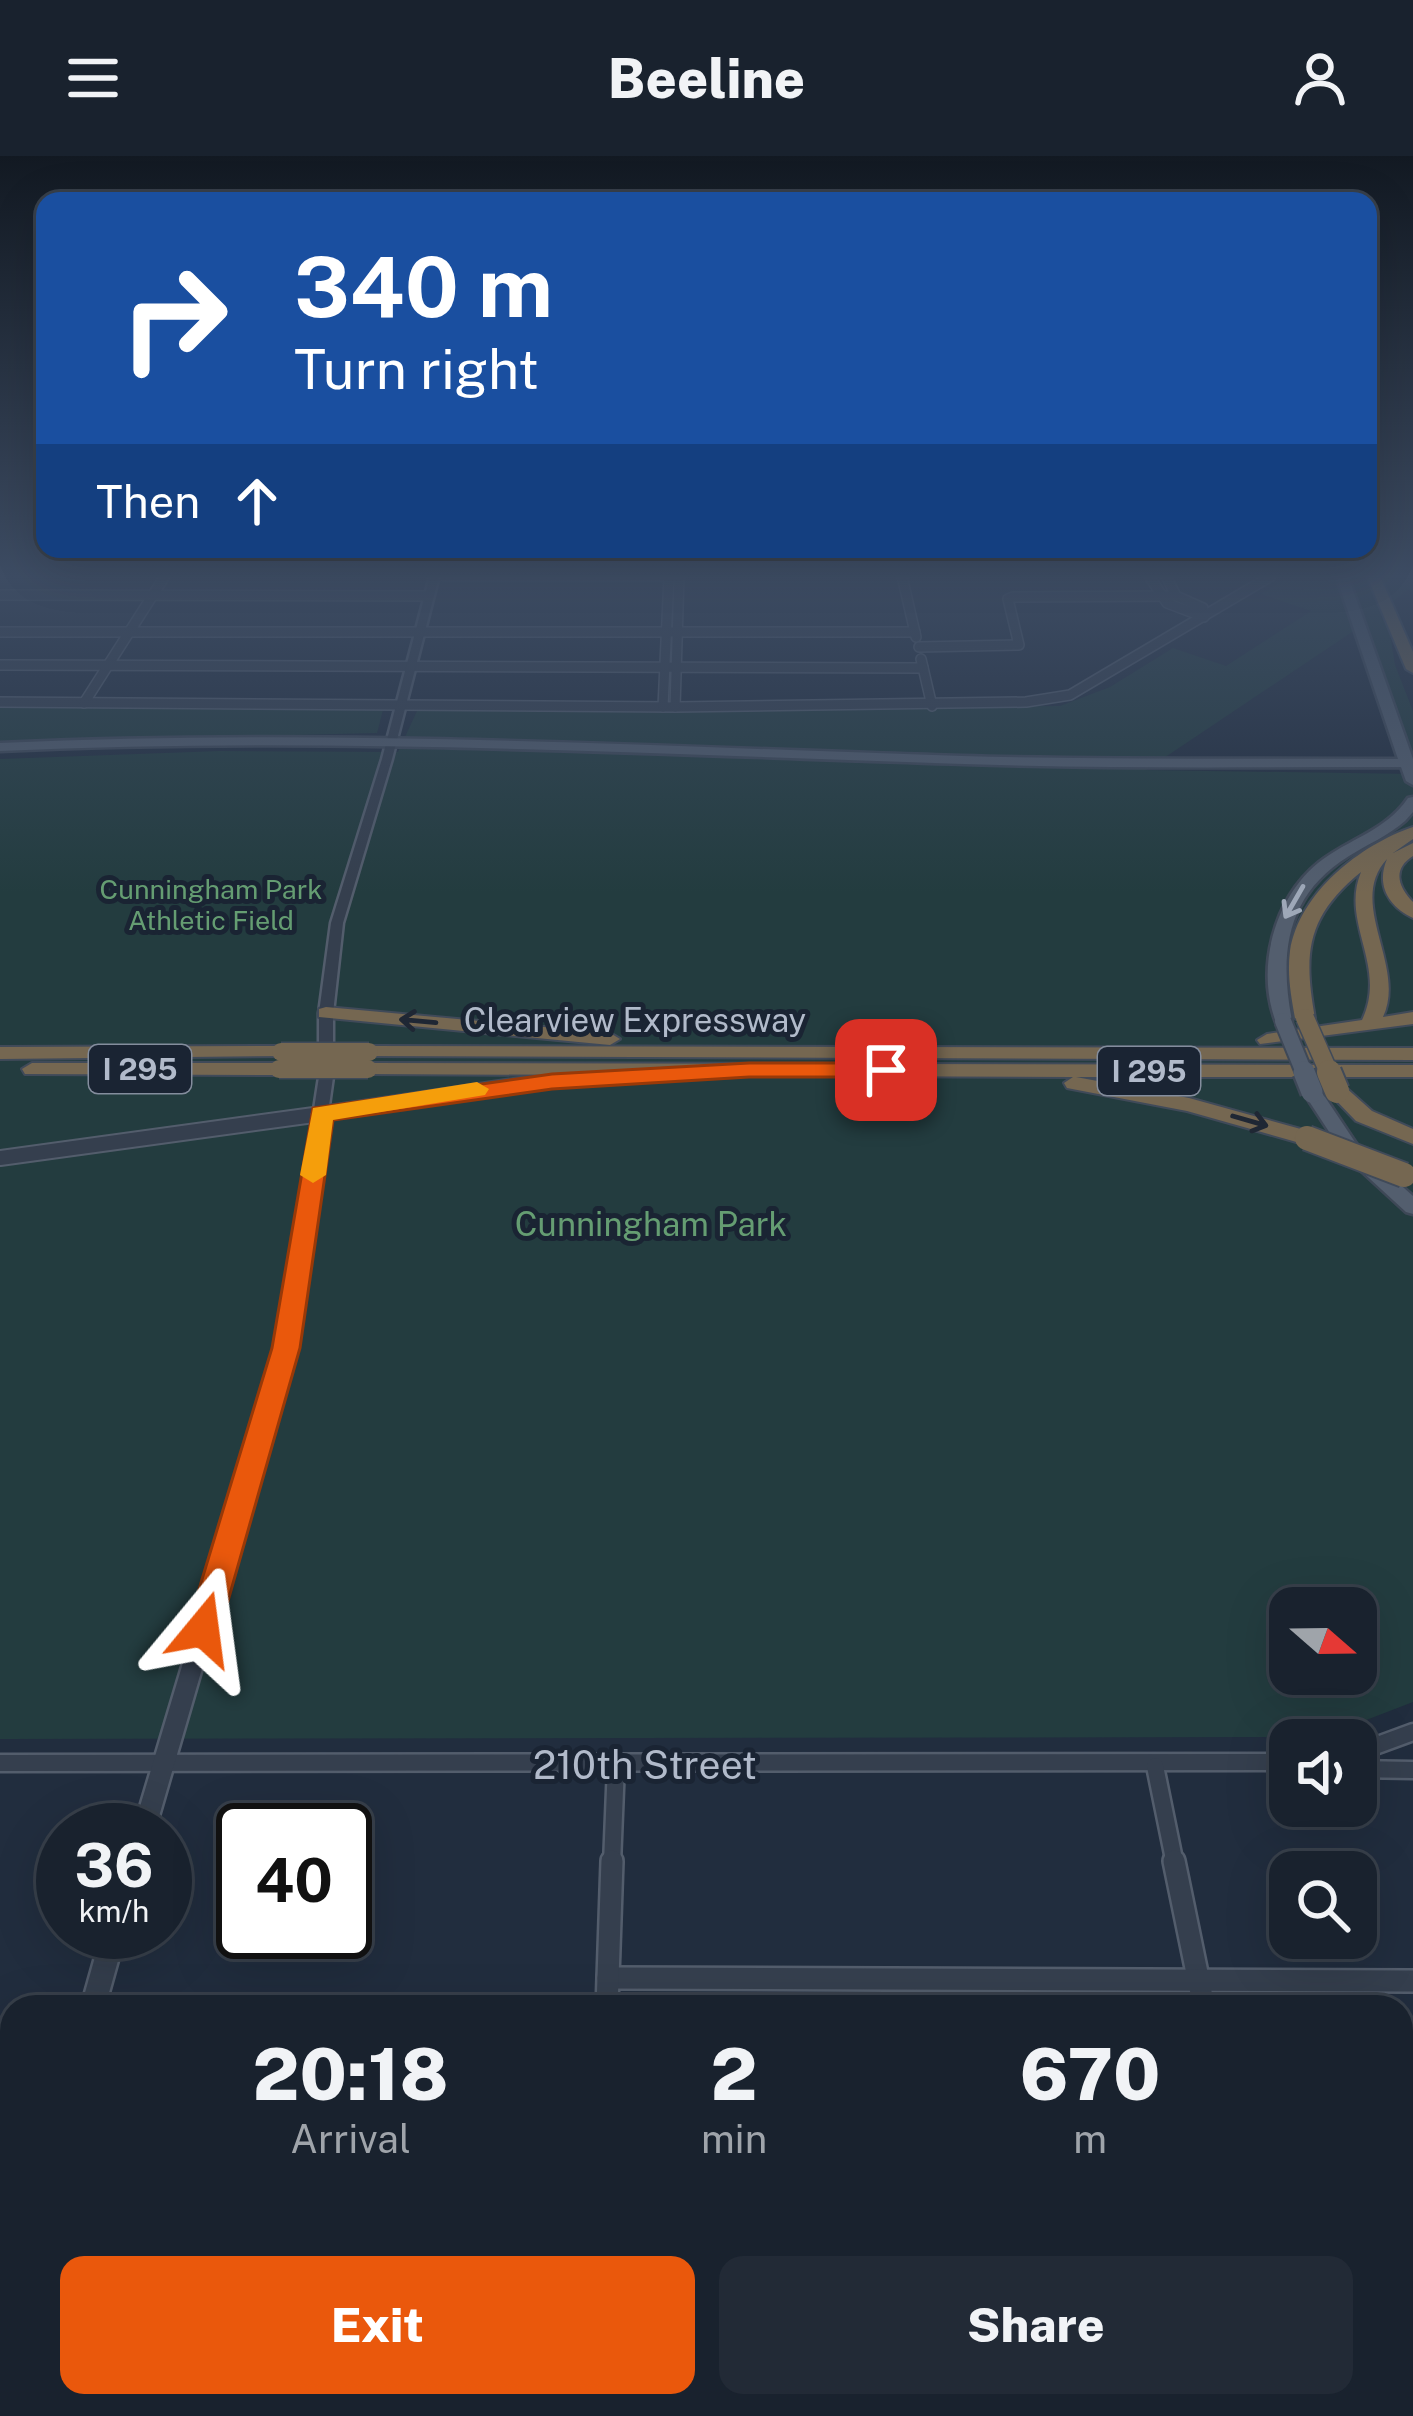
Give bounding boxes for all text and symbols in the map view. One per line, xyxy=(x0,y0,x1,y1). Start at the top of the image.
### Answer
icon: menu xyxy=(60,45,126,111)
icon: person xyxy=(1287,45,1353,111)
text: Beeline xyxy=(608,47,805,110)
text: 340 m xyxy=(294,237,553,336)
icon: right xyxy=(96,240,252,396)
text: Turn right xyxy=(294,338,539,401)
icon: ahead xyxy=(224,468,290,534)
text: Then xyxy=(96,475,200,528)
park label: Cunningham Park Athletic Field xyxy=(100,873,322,936)
one-way arrow xyxy=(1282,884,1306,919)
street label: Clearview Expressway xyxy=(464,1001,806,1039)
one-way arrow xyxy=(399,1009,438,1032)
pin xyxy=(835,1019,937,1121)
icon: arrive xyxy=(853,1037,919,1103)
road number: I 295 xyxy=(89,1045,191,1093)
road number: I 295 xyxy=(1098,1047,1200,1095)
one-way arrow xyxy=(1230,1111,1268,1133)
park label: Cunningham Park xyxy=(515,1205,787,1243)
position arrow xyxy=(140,1566,266,1692)
north arrow xyxy=(1269,1587,1377,1695)
map controls xyxy=(1269,1587,1377,1959)
button: sound xyxy=(1269,1719,1377,1827)
street label: 210th Street xyxy=(533,1742,757,1788)
speed limit sign: 40 xyxy=(216,1803,372,1959)
text: 36 xyxy=(74,1830,154,1901)
button: search xyxy=(1269,1851,1377,1959)
text: km/h xyxy=(79,1893,149,1929)
text: 20:18 xyxy=(253,2032,448,2116)
text: 2 xyxy=(711,2032,758,2116)
text: 670 xyxy=(1020,2032,1160,2116)
text: Arrival xyxy=(290,2116,411,2162)
text: min xyxy=(701,2116,767,2162)
text: m xyxy=(1073,2116,1107,2162)
button: Exit xyxy=(60,2256,695,2394)
button: Share xyxy=(719,2256,1353,2394)

